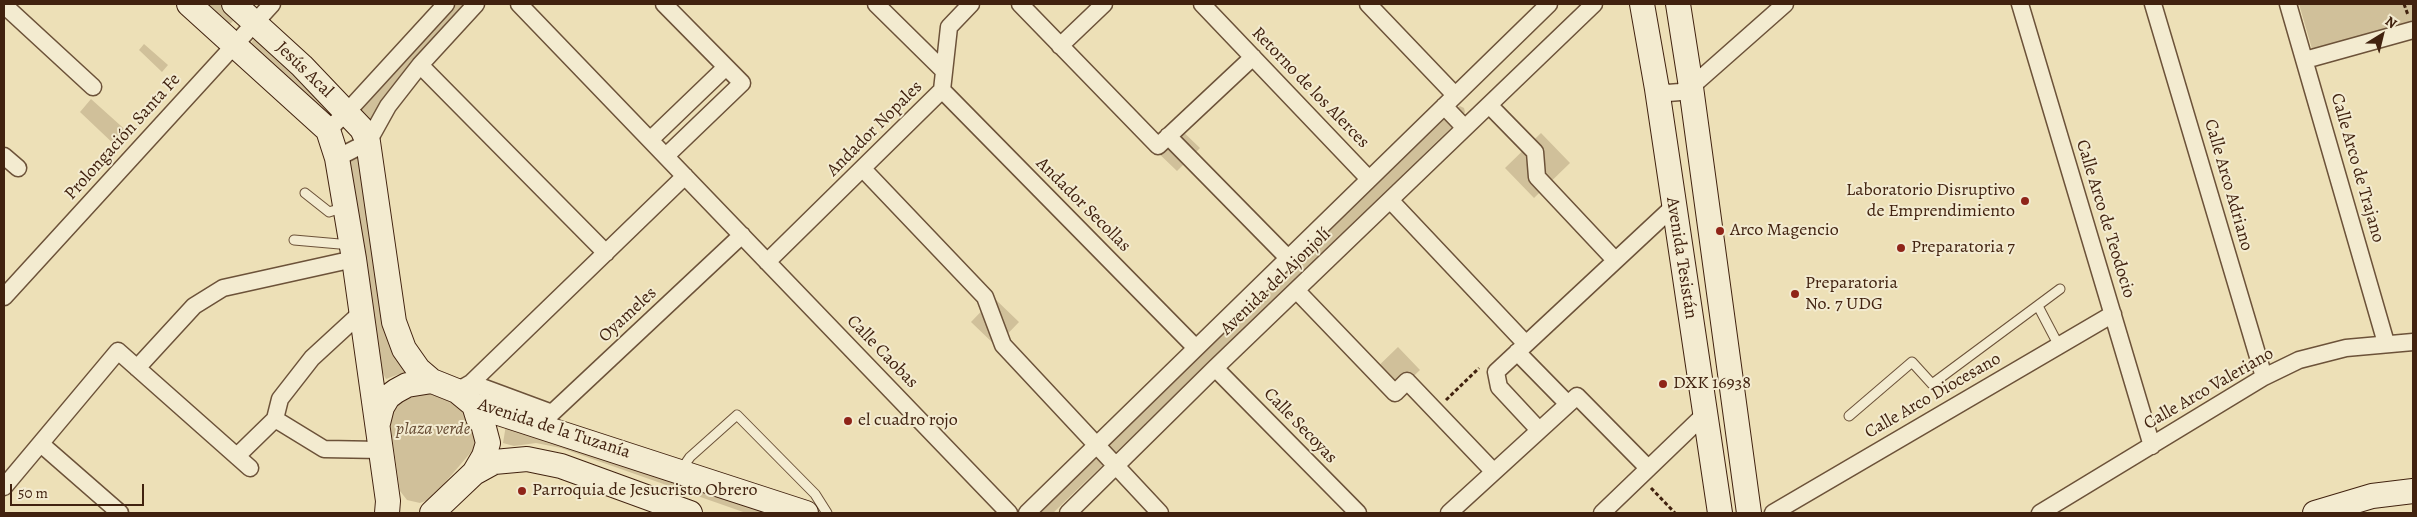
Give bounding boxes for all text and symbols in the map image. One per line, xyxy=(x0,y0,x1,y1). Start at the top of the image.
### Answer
north arrow xyxy=(2357,10,2407,60)
text: N xyxy=(2381,12,2401,33)
street label: Retorno de los Alerces xyxy=(1247,23,1373,153)
street label: Jesús Acal xyxy=(271,37,337,103)
street label: Prolongación Santa Fe xyxy=(61,69,185,205)
street label: Andador Nopales xyxy=(823,77,927,181)
street label: Calle Arco de Trajano xyxy=(2325,91,2389,245)
street label: Calle Arco Adriano xyxy=(2199,117,2257,253)
street label: Calle Arco de Teodocio xyxy=(2071,137,2139,301)
street label: Andador Secollas xyxy=(1031,153,1135,257)
place label: Laboratorio Disruptivo de Emprendimiento xyxy=(1846,180,2015,222)
marker: Laboratorio Disruptivo de Emprendimiento xyxy=(2019,195,2031,207)
street label: Avenida Tesistán xyxy=(1661,196,1701,320)
place label: Arco Magencio xyxy=(1730,220,1839,242)
street label: Avenida del Ajonjolí xyxy=(1216,224,1336,340)
marker: Arco Magencio xyxy=(1714,225,1726,237)
place label: Preparatoria 7 xyxy=(1911,237,2015,259)
marker: Preparatoria 7 xyxy=(1895,242,1907,254)
place label: Preparatoria No. 7 UDG xyxy=(1805,273,1898,316)
street label: Oyameles xyxy=(594,283,662,347)
marker: Preparatoria No. 7 UDG xyxy=(1789,288,1801,300)
street label: Calle Caobas xyxy=(842,311,922,393)
street label: Calle Arco Valeriano xyxy=(2140,343,2278,435)
street label: Calle Arco Diocesano xyxy=(1861,348,2005,444)
place label: DXK 16938 xyxy=(1673,373,1751,395)
marker: DXK 16938 xyxy=(1657,378,1669,390)
street label: Calle Secoyas xyxy=(1259,384,1341,468)
street label: Avenida de la Tuzanía xyxy=(475,394,633,464)
place label: el cuadro rojo xyxy=(858,410,958,432)
marker: el cuadro rojo xyxy=(842,415,854,427)
park label: plaza verde xyxy=(396,419,470,441)
scale bar xyxy=(12,474,146,506)
place label: Parroquia de Jesucristo Obrero xyxy=(532,480,757,502)
text: 50 m xyxy=(18,483,48,503)
marker: Parroquia de Jesucristo Obrero xyxy=(516,485,528,497)

